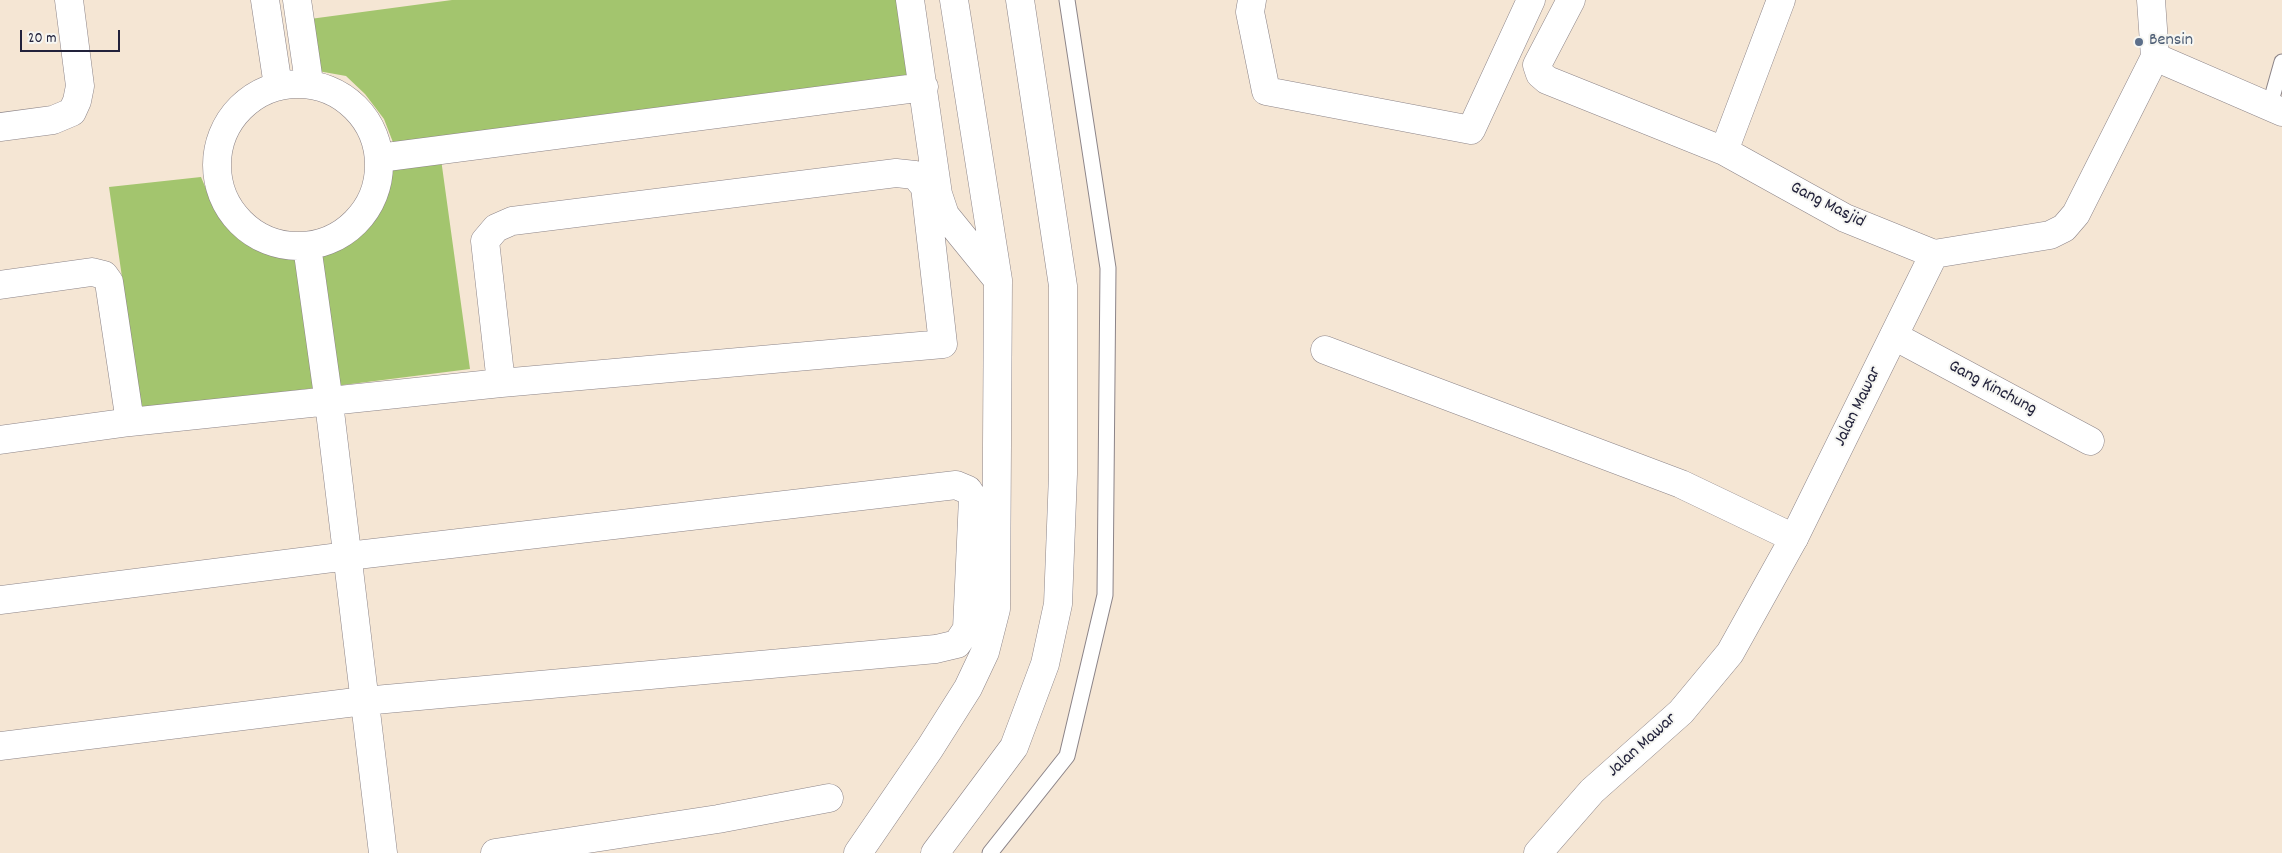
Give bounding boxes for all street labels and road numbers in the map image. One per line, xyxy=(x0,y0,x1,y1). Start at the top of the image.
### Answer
street label: Gang Masjid xyxy=(1786,178,1868,234)
street label: Gang Kinchung xyxy=(1944,357,2040,421)
street label: Jalan Mawar xyxy=(1830,364,1888,450)
street label: Jalan Mawar xyxy=(1604,709,1682,783)

